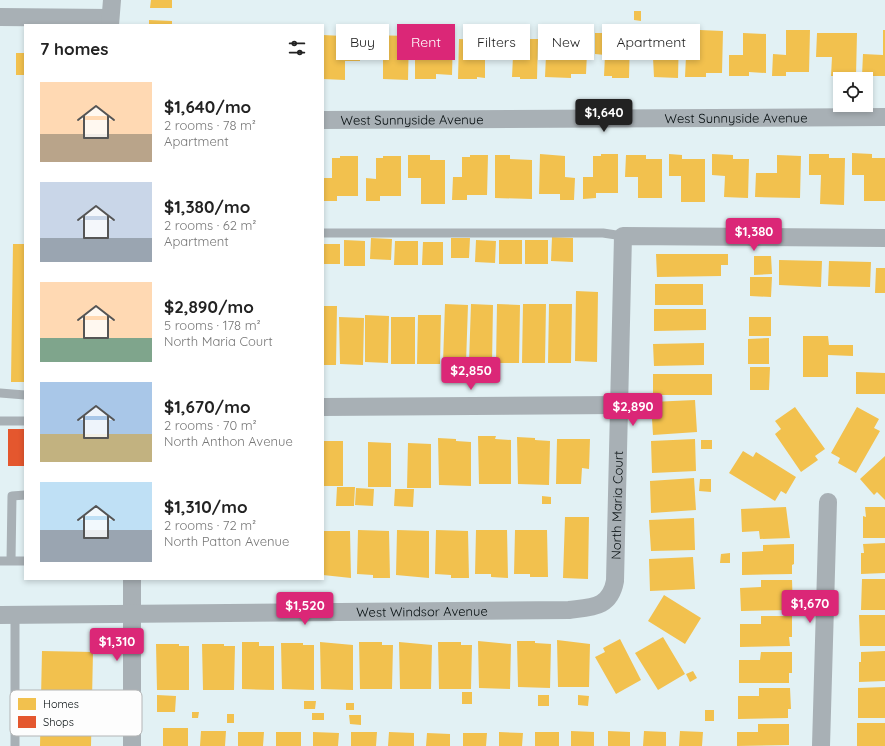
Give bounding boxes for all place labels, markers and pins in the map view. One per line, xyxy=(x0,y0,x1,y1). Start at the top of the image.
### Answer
pin: $1,640 xyxy=(571,99,637,133)
pin: $1,380 xyxy=(721,218,787,252)
pin: $2,850 xyxy=(438,357,504,391)
pin: $2,890 xyxy=(600,393,666,427)
pin: $1,670 xyxy=(777,590,843,624)
pin: $1,520 xyxy=(272,592,338,626)
pin: $1,310 xyxy=(84,628,150,662)

